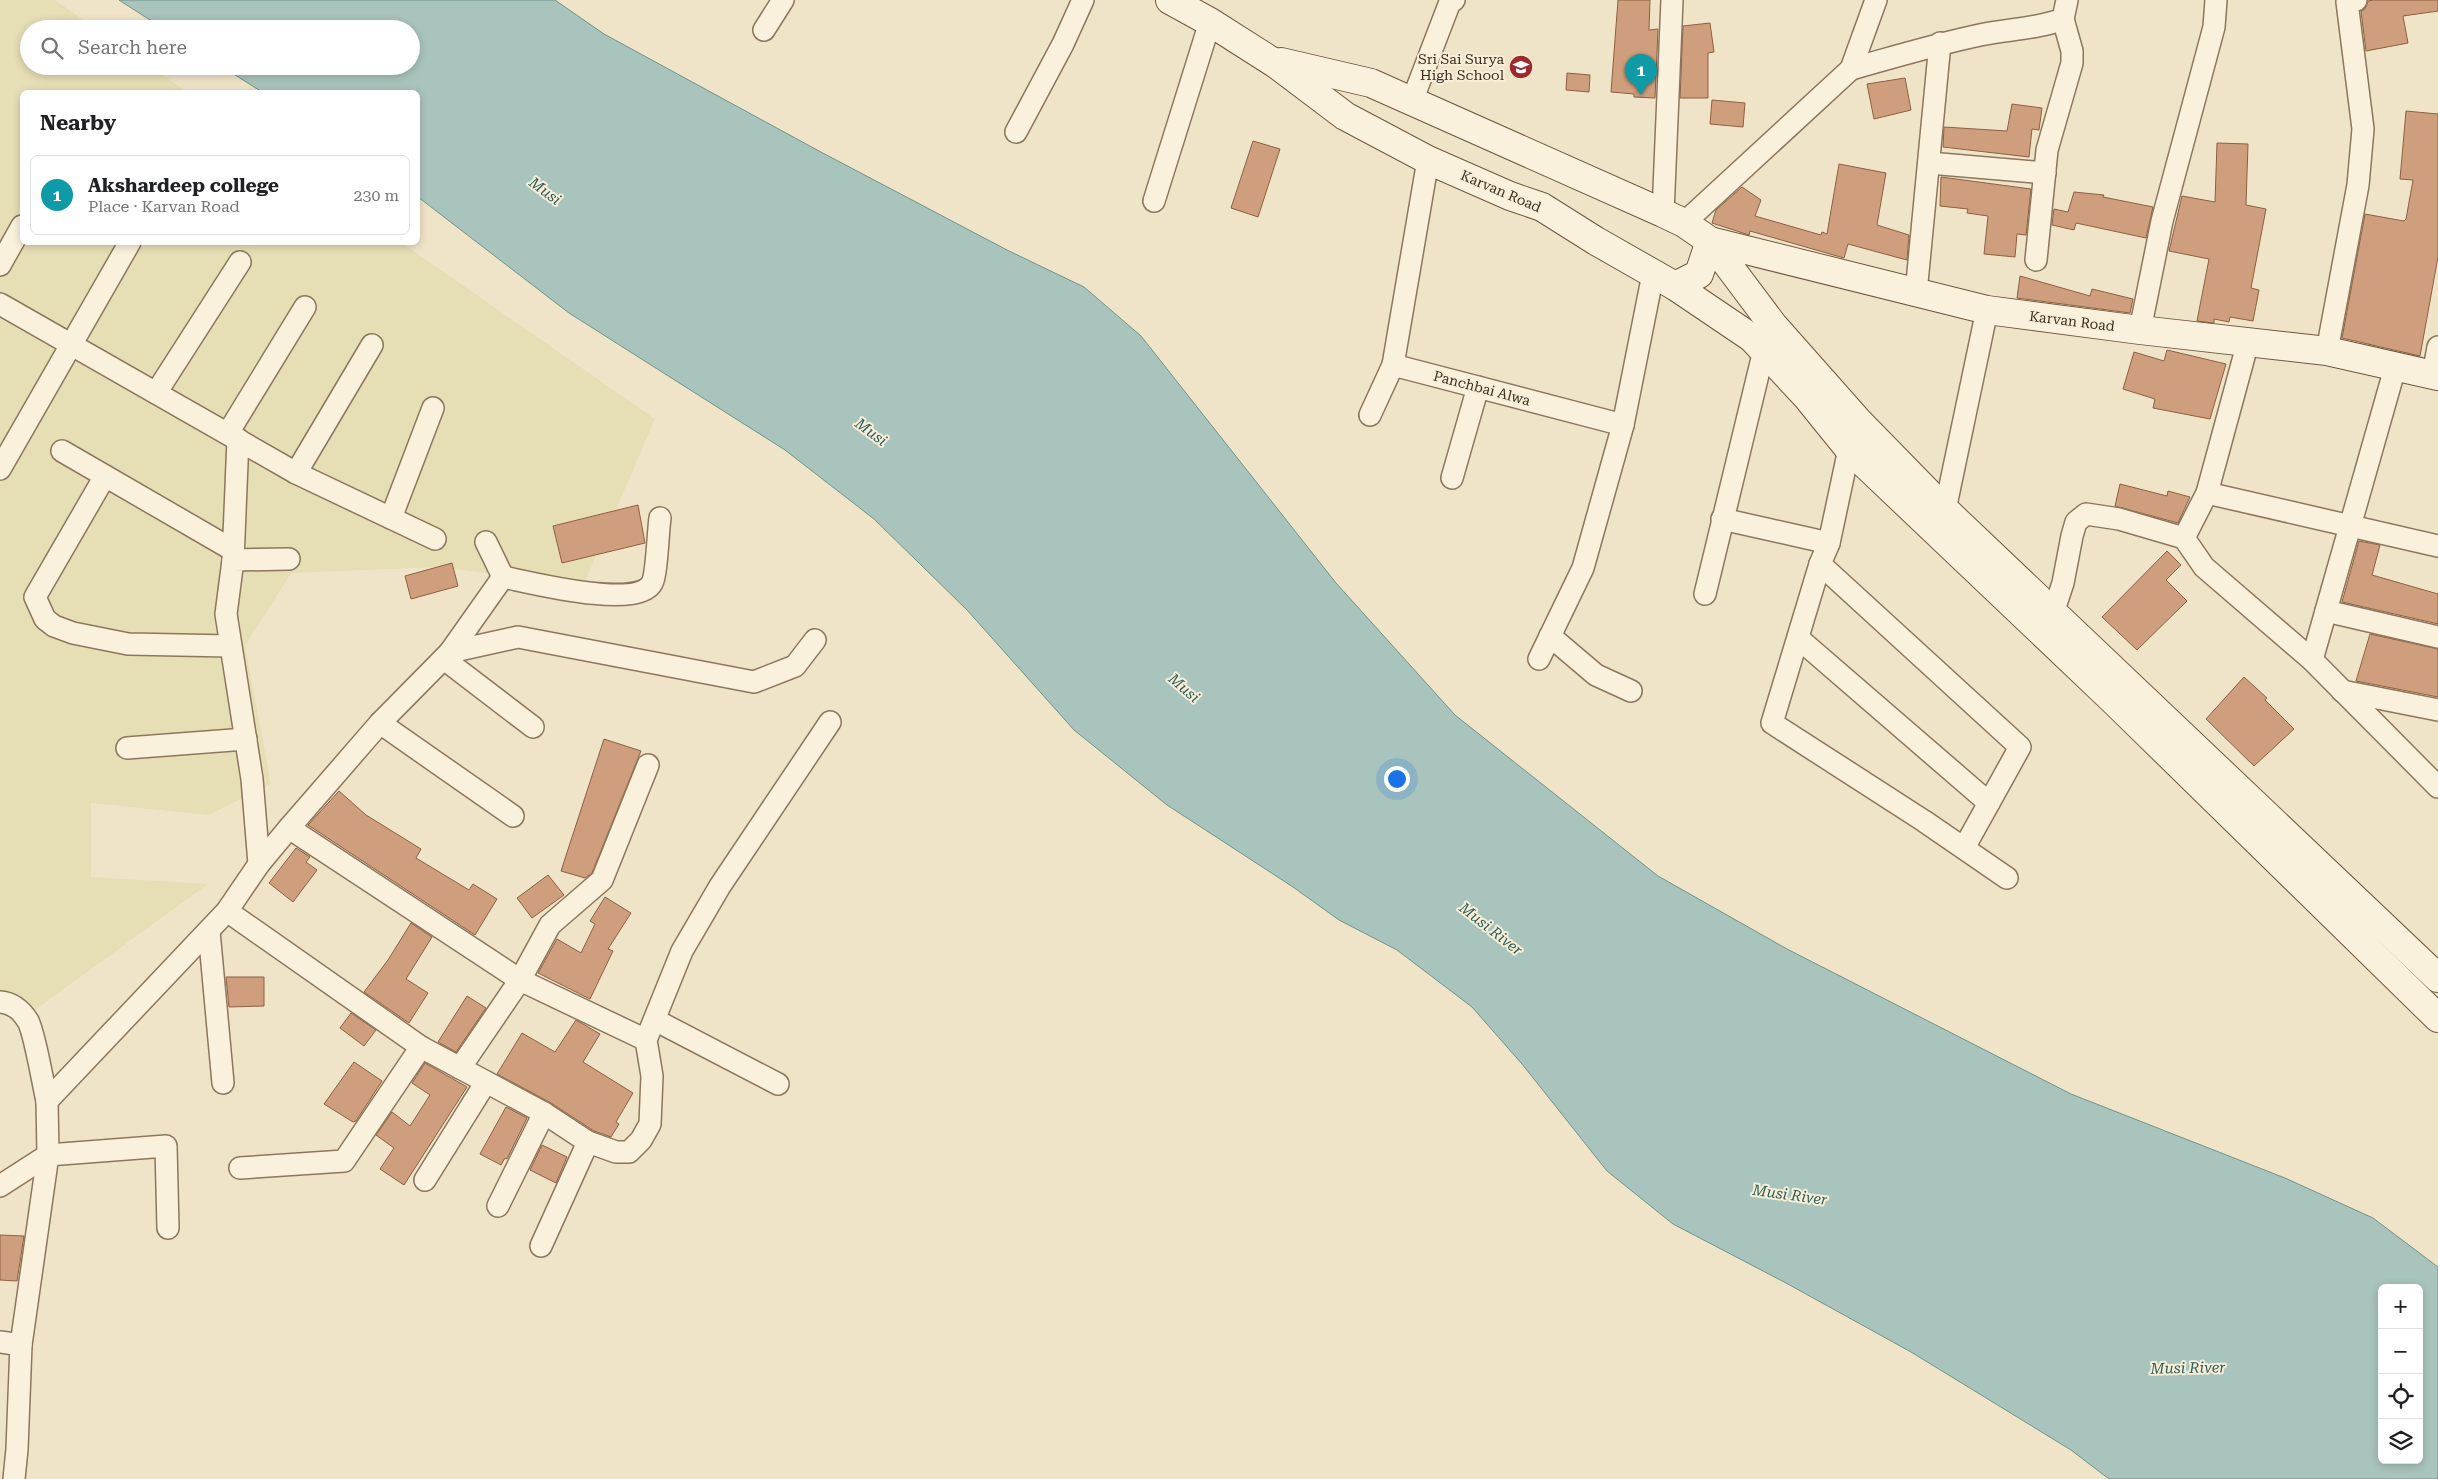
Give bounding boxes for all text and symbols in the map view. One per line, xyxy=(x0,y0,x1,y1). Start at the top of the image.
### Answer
search box xyxy=(20,20,420,75)
icon: search xyxy=(38,34,66,62)
text: Search here xyxy=(78,36,187,59)
place label: Sri Sai Surya High School xyxy=(1418,51,1505,83)
school or university icon: Sri Sai Surya High School xyxy=(1508,54,1534,80)
pin: 1 xyxy=(1625,54,1657,95)
text: Nearby xyxy=(40,111,116,135)
street label: Karvan Road xyxy=(1458,167,1544,215)
water label: Musi xyxy=(525,173,565,209)
text: Akshardeep college xyxy=(88,174,279,197)
text: 1 xyxy=(53,186,61,205)
text: 230 m xyxy=(353,186,399,205)
text: Place · Karvan Road xyxy=(88,197,240,216)
street label: Karvan Road xyxy=(2028,308,2116,334)
street label: Panchbai Alwa xyxy=(1432,367,1533,409)
water label: Musi xyxy=(851,414,891,450)
water label: Musi xyxy=(1164,669,1203,706)
your location xyxy=(1384,766,1410,792)
water label: Musi River xyxy=(1455,898,1527,960)
water label: Musi River xyxy=(1751,1181,1829,1209)
map controls xyxy=(2378,1284,2423,1464)
button: + xyxy=(2378,1284,2423,1329)
button: − xyxy=(2378,1329,2423,1374)
water label: Musi River xyxy=(2149,1358,2226,1378)
button: locate xyxy=(2378,1374,2423,1419)
button: layers xyxy=(2378,1419,2423,1464)

